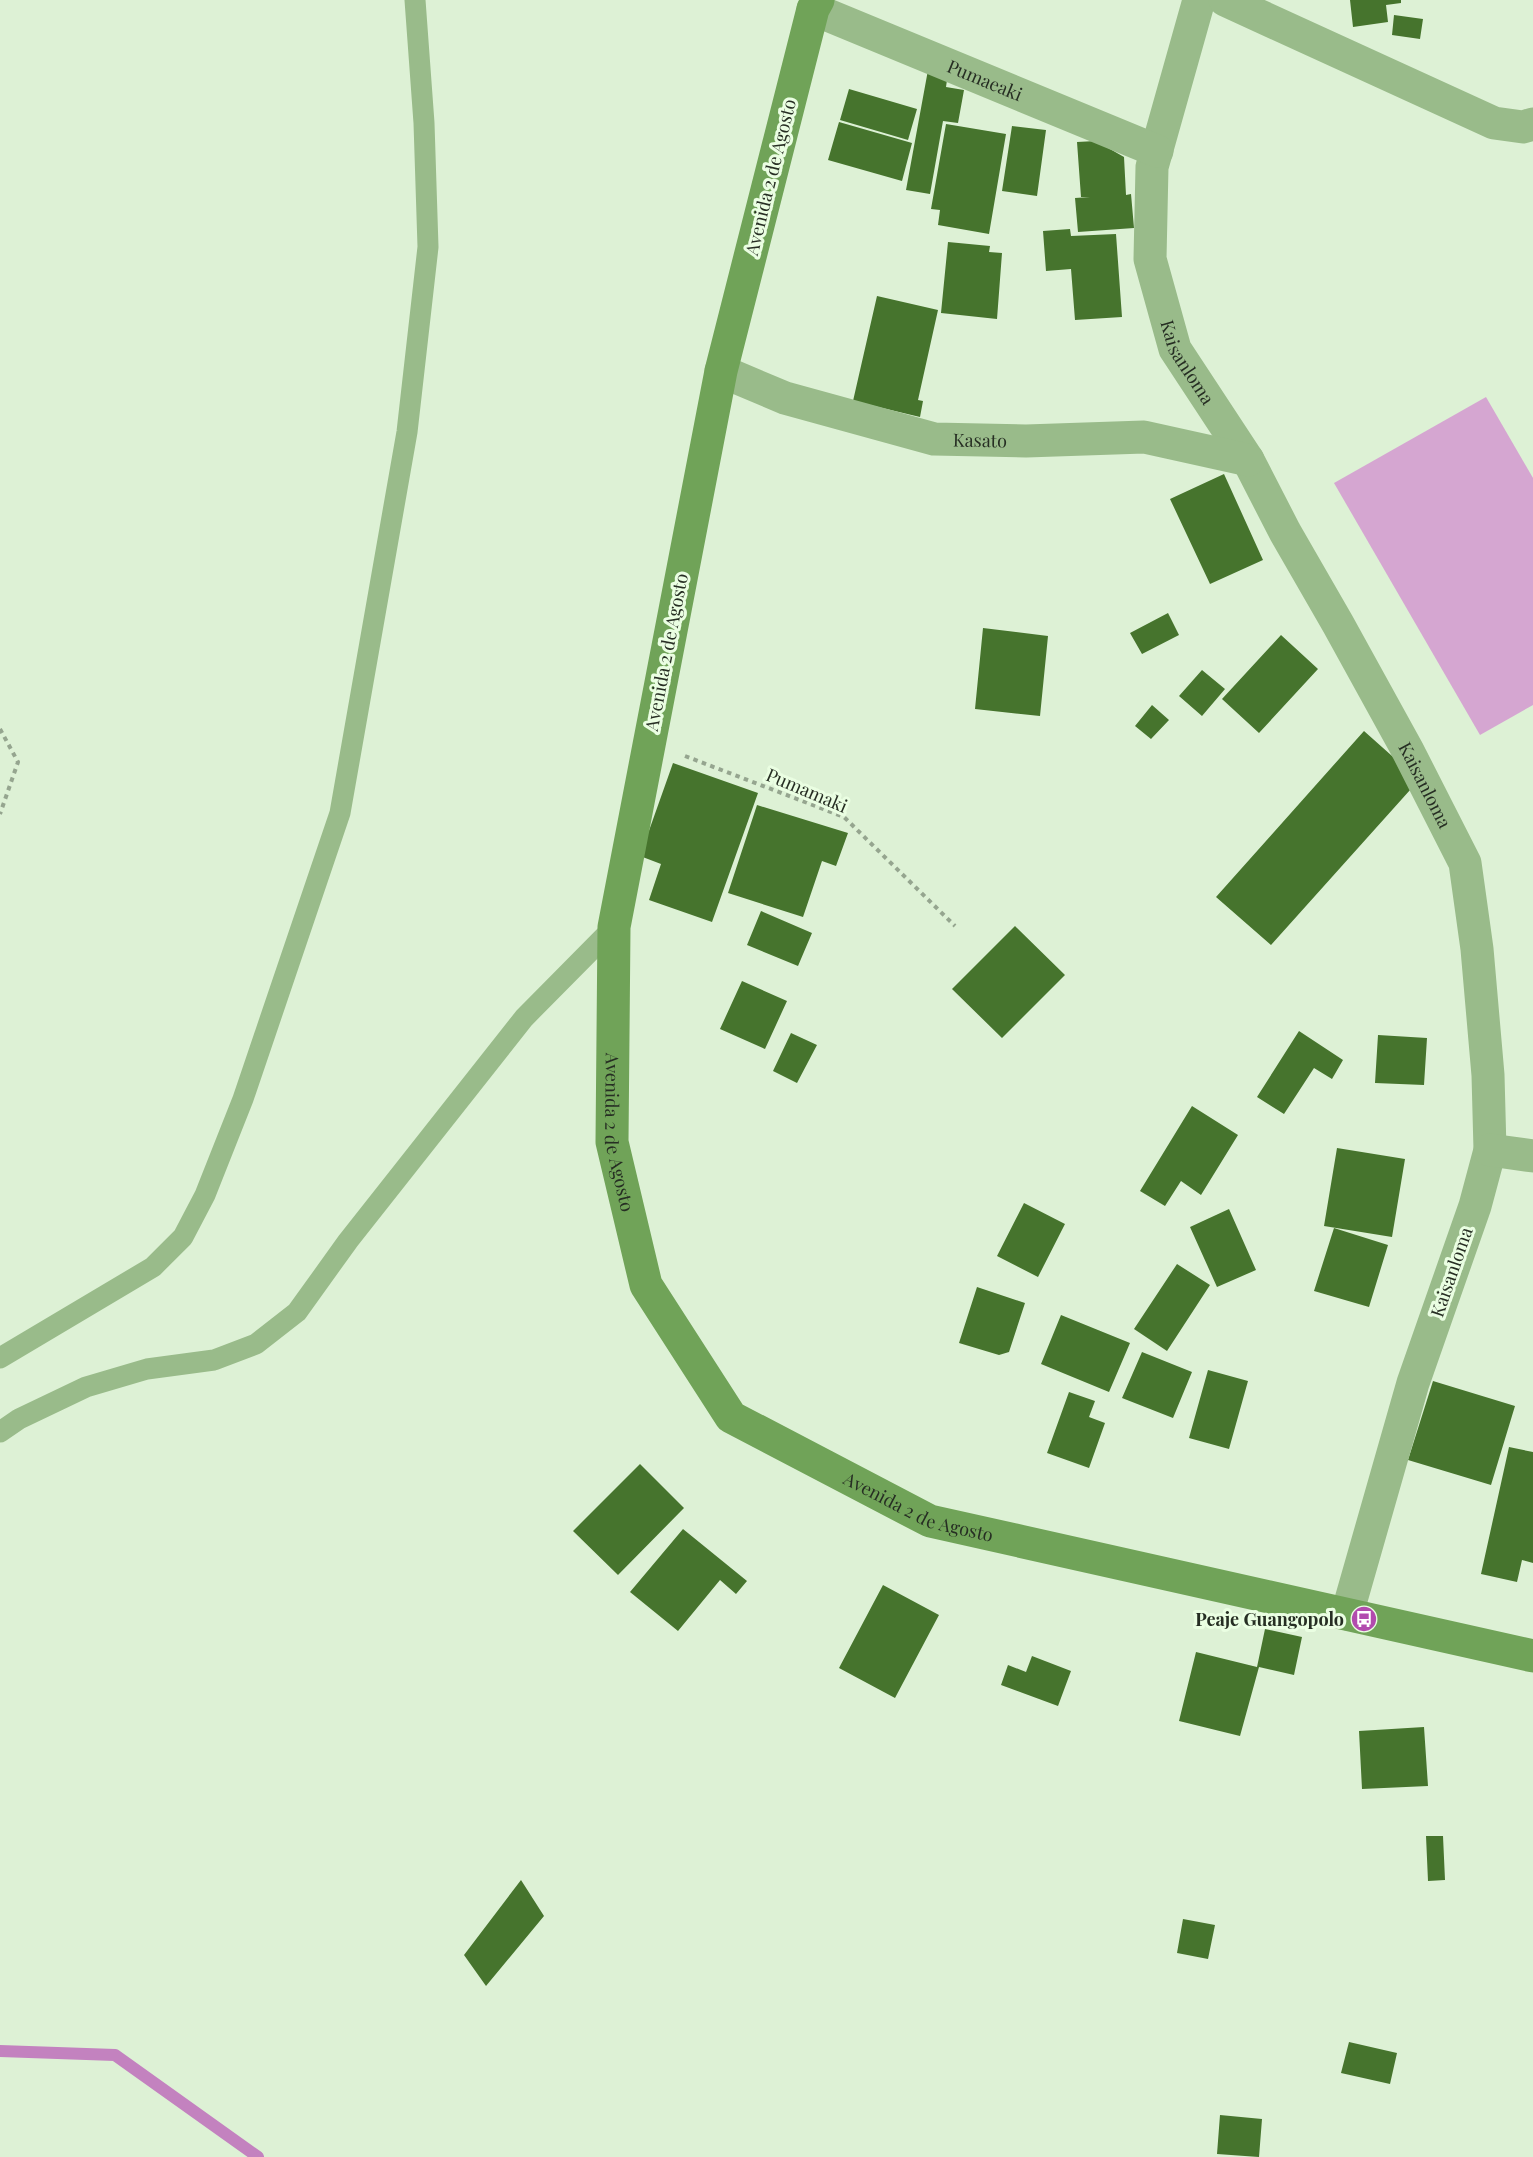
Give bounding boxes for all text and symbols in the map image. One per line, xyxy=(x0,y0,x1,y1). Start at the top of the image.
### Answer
street label: Pumaeaki xyxy=(944,54,1026,106)
street label: Avenida 2 de Agosto xyxy=(739,96,801,259)
street label: Kaisanloma xyxy=(1155,317,1220,409)
street label: Kasato xyxy=(953,427,1007,453)
street label: Avenida 2 de Agosto xyxy=(639,571,693,734)
street label: Kaisanloma xyxy=(1393,738,1457,832)
street label: Pumamaki xyxy=(763,762,851,818)
street label: Avenida 2 de Agosto xyxy=(600,1052,640,1214)
street label: Kaisanloma xyxy=(1424,1224,1478,1320)
street label: Avenida 2 de Agosto xyxy=(839,1466,996,1547)
bus stop icon: Peaje Guangopolo xyxy=(1349,1604,1379,1634)
place label: Peaje Guangopolo xyxy=(1195,1607,1344,1631)

